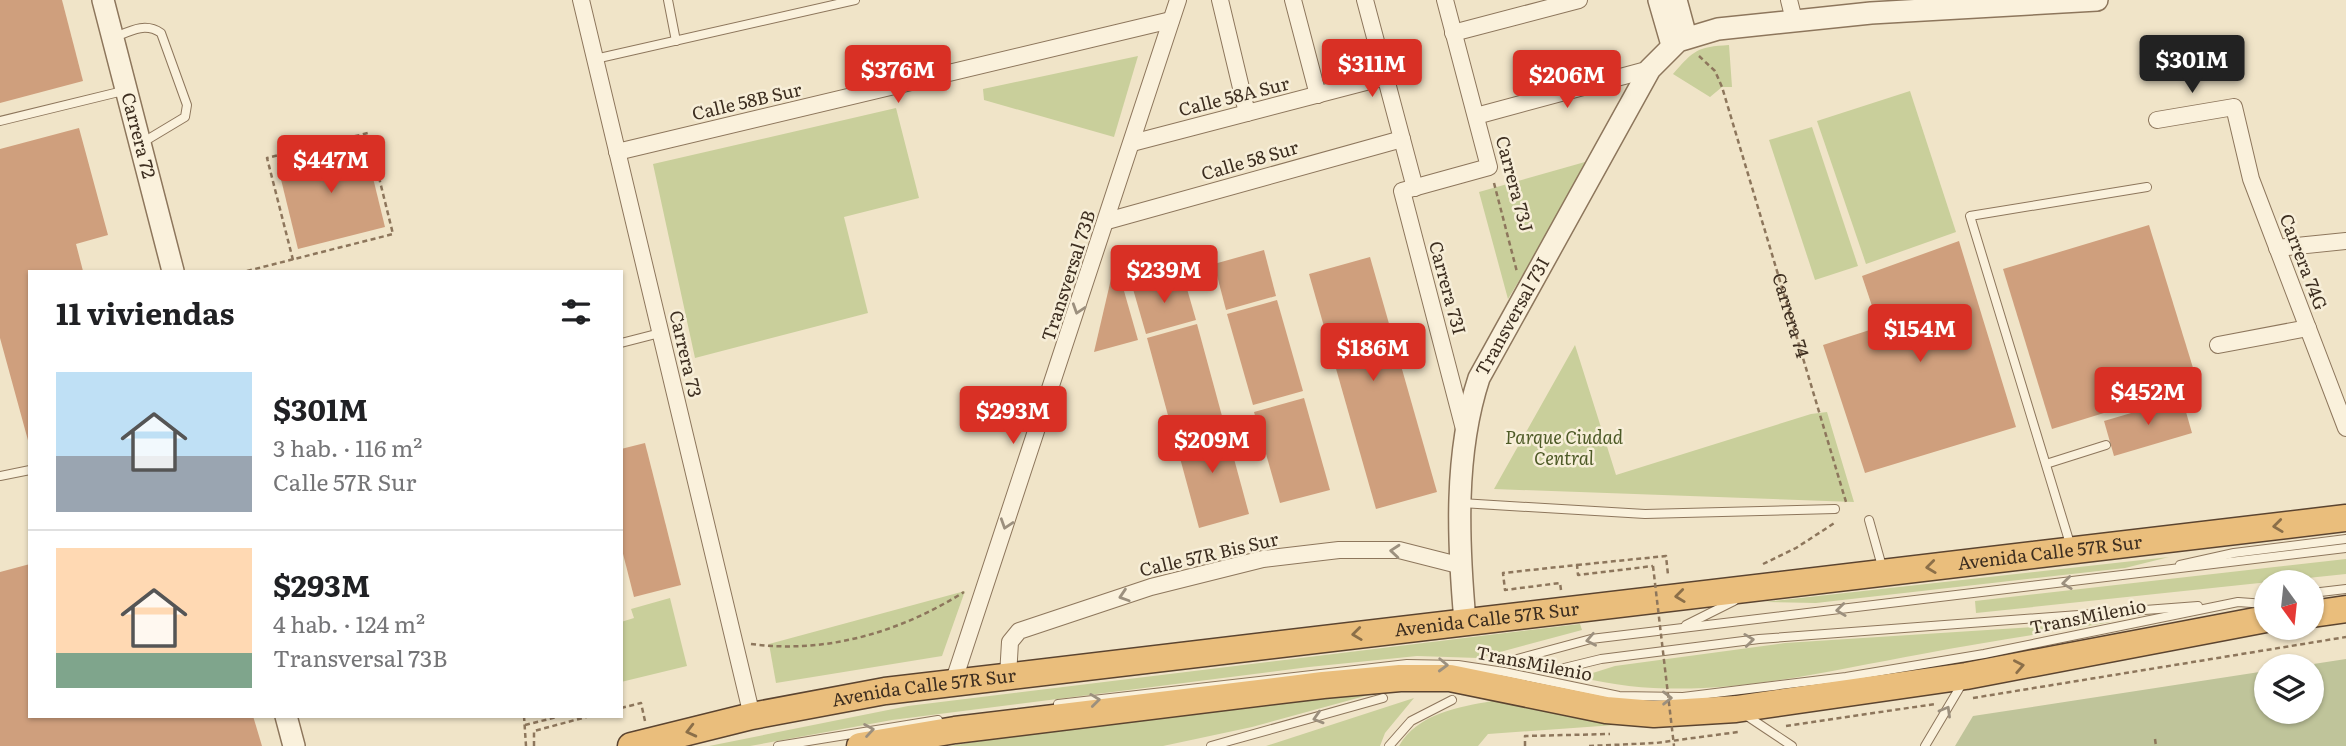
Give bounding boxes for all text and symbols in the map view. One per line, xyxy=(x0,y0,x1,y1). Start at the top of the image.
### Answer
pin: $301M xyxy=(2143,36,2241,95)
pin: $311M xyxy=(1323,40,1421,99)
text: $301M xyxy=(2156,41,2228,75)
text: $311M xyxy=(1338,45,1406,79)
pin: $376M xyxy=(849,46,947,105)
pin: $206M xyxy=(1518,50,1616,110)
text: $376M xyxy=(861,51,935,85)
text: $206M xyxy=(1529,56,1605,90)
street label: Calle 58A Sur xyxy=(1175,69,1292,122)
street label: Calle 58B Sur xyxy=(689,75,805,126)
street label: Carrera 72 xyxy=(115,89,164,181)
street label: Calle 58 Sur xyxy=(1198,133,1302,186)
street label: Carrera 73J xyxy=(1490,133,1541,235)
pin: $447M xyxy=(282,136,380,195)
text: $447M xyxy=(293,141,369,175)
street label: Transversal 73B xyxy=(1034,206,1102,345)
street label: Carrera 74G xyxy=(2274,209,2335,313)
street label: Carrera 73I xyxy=(1423,238,1474,337)
pin: $239M xyxy=(1115,246,1213,305)
text: $239M xyxy=(1127,251,1201,285)
street label: Transversal 73I xyxy=(1468,252,1555,380)
street label: Carrera 74 xyxy=(1766,269,1817,361)
text: 11 viviendas xyxy=(56,290,234,334)
icon: filters xyxy=(557,293,595,331)
one-way arrow xyxy=(1072,302,1086,314)
pin: $154M xyxy=(1871,304,1969,364)
street label: Carrera 73 xyxy=(663,308,710,400)
text: $154M xyxy=(1884,310,1956,344)
pin: $186M xyxy=(1324,324,1422,383)
text: $186M xyxy=(1337,329,1409,363)
pin: $452M xyxy=(2099,368,2197,427)
text: $452M xyxy=(2111,373,2185,407)
text: $301M xyxy=(273,386,368,430)
pin: $293M xyxy=(964,386,1062,446)
text: $293M xyxy=(976,392,1050,426)
icon: home xyxy=(112,400,196,484)
pin: $209M xyxy=(1163,416,1261,475)
text: $209M xyxy=(1174,421,1250,455)
park label: Parque Ciudad Central xyxy=(1505,423,1624,471)
text: 3 hab. · 116 m² xyxy=(273,430,422,464)
text: Calle 57R Sur xyxy=(273,464,416,498)
one-way arrow xyxy=(1000,518,1014,530)
one-way arrow xyxy=(2272,518,2284,533)
street label: Calle 57R Bis Sur xyxy=(1136,524,1281,583)
street label: Avenida Calle 57R Sur xyxy=(1956,527,2144,576)
one-way arrow xyxy=(1389,544,1400,559)
one-way arrow xyxy=(1925,559,1936,574)
text: $293M xyxy=(273,562,370,606)
north arrow xyxy=(2254,570,2324,640)
map controls xyxy=(2254,570,2324,724)
icon: home xyxy=(112,576,196,660)
one-way arrow xyxy=(2061,576,2073,591)
one-way arrow xyxy=(1119,588,1131,602)
one-way arrow xyxy=(1675,588,1686,603)
street label: TransMilenio xyxy=(2027,591,2148,640)
street label: Avenida Calle 57R Sur xyxy=(1393,594,1581,643)
one-way arrow xyxy=(1835,602,1846,617)
text: 4 hab. · 124 m² xyxy=(273,606,425,640)
one-way arrow xyxy=(1351,627,1363,642)
one-way arrow xyxy=(1585,632,1597,647)
one-way arrow xyxy=(1743,632,1755,647)
street label: TransMilenio xyxy=(1474,638,1595,687)
text: Transversal 73B xyxy=(273,640,447,674)
button: layers xyxy=(2254,654,2324,724)
one-way arrow xyxy=(1438,657,1449,673)
one-way arrow xyxy=(2013,659,2025,674)
street label: Avenida Calle 57R Sur xyxy=(829,661,1018,713)
one-way arrow xyxy=(1662,690,1673,705)
one-way arrow xyxy=(1089,692,1101,707)
one-way arrow xyxy=(1938,706,1951,718)
one-way arrow xyxy=(1312,709,1324,724)
one-way arrow xyxy=(685,723,697,737)
one-way arrow xyxy=(864,723,875,738)

